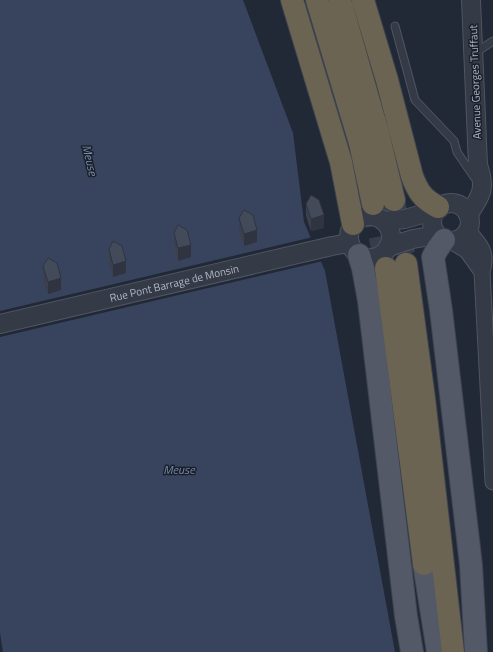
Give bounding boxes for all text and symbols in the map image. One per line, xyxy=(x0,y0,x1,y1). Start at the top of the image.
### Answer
street label: Avenue Georges Truffaut xyxy=(465,24,485,139)
water label: Meuse xyxy=(77,143,103,179)
street label: Rue Pont Barrage de Monsin xyxy=(108,260,241,306)
water label: Meuse xyxy=(163,460,196,479)

